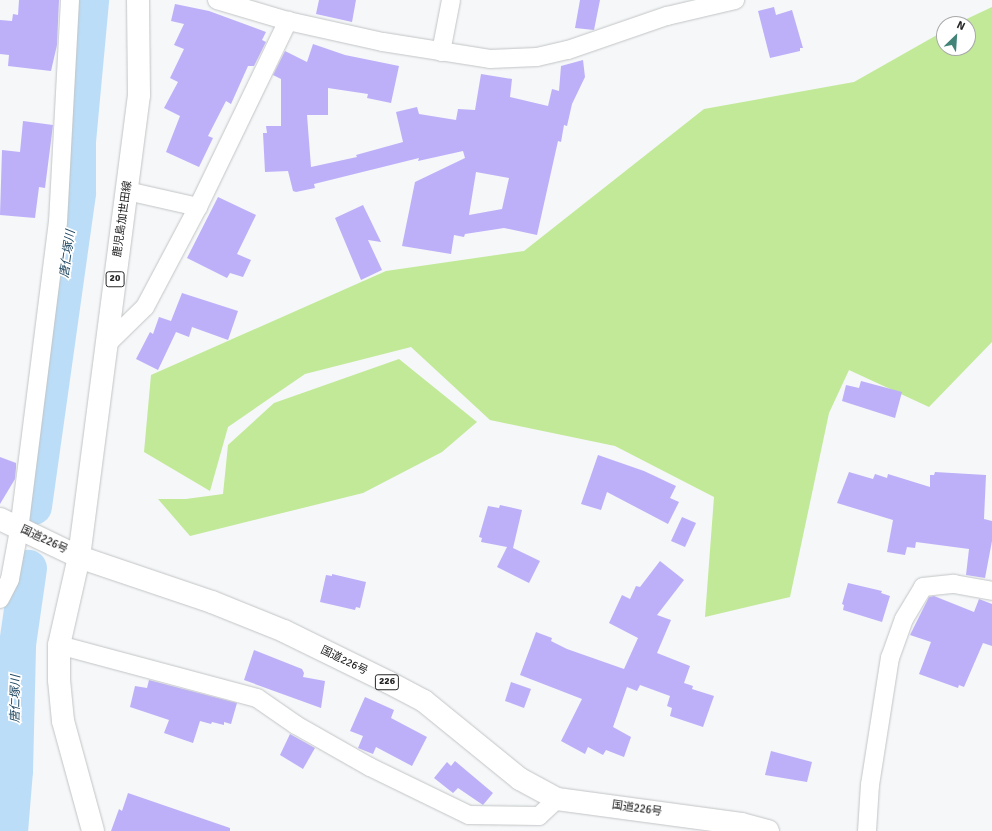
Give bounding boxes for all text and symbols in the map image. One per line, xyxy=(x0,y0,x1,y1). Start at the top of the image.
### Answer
north arrow xyxy=(936,16,976,56)
text: N xyxy=(955,18,967,33)
street label: 鹿児島加世田線 xyxy=(111,180,135,258)
water label: 唐仁塚川 xyxy=(58,229,78,279)
road number: 20 xyxy=(105,271,125,287)
street label: 国道226号 xyxy=(18,523,70,557)
street label: 国道226号 xyxy=(318,644,370,678)
road number: 226 xyxy=(374,674,400,690)
water label: 唐仁塚川 xyxy=(8,675,24,723)
street label: 国道226号 xyxy=(611,799,663,819)

